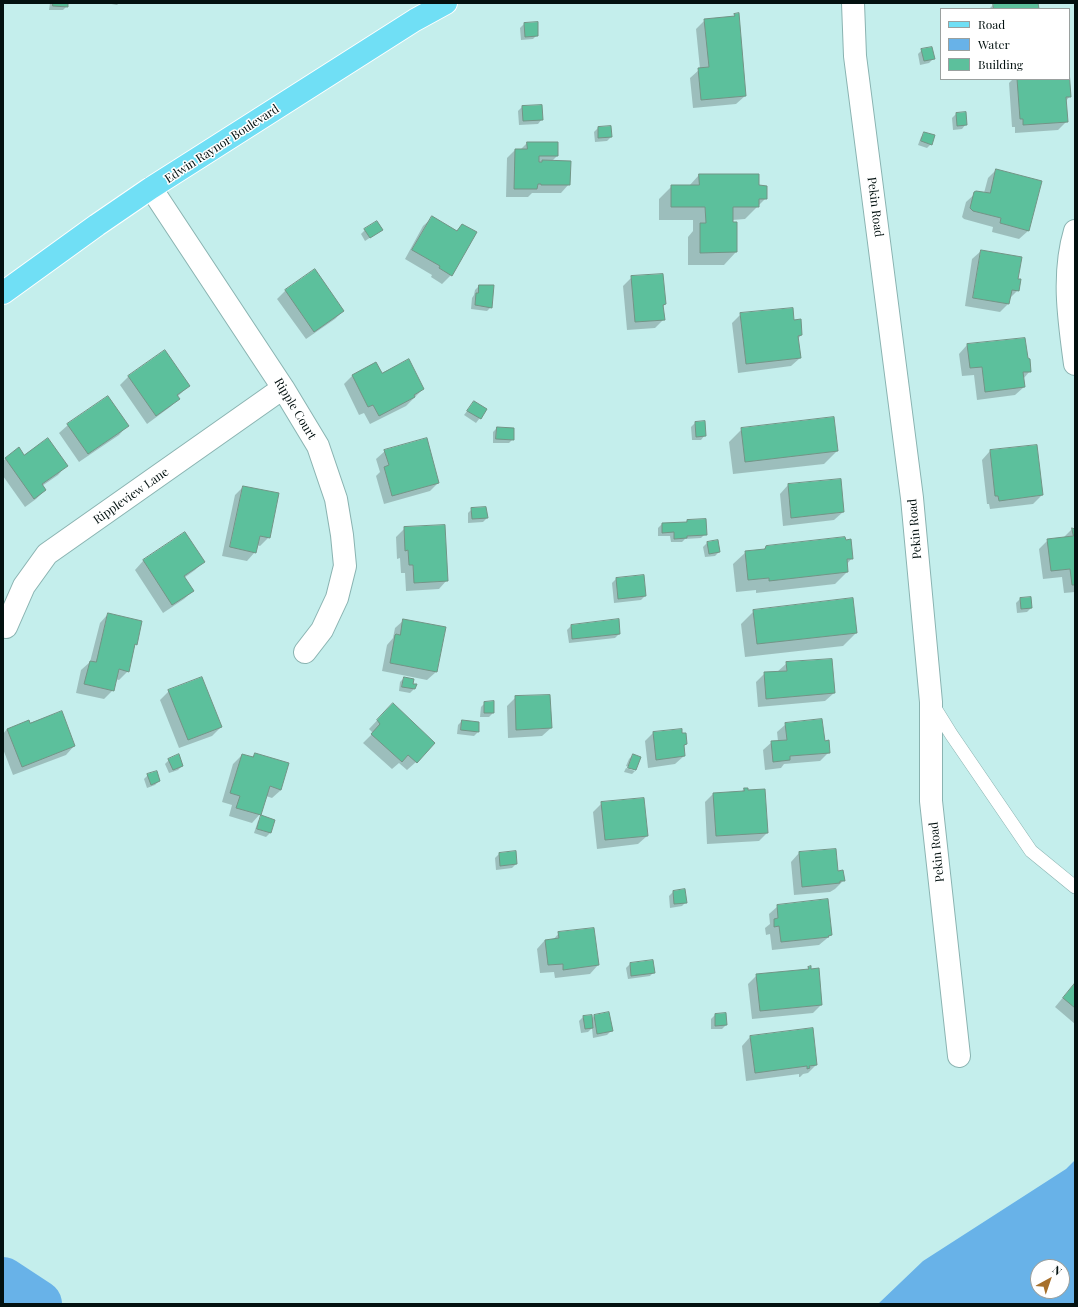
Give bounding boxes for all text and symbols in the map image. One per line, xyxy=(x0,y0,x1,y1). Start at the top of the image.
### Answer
legend xyxy=(940,8,1070,80)
text: Road xyxy=(978,16,1005,32)
text: Water xyxy=(978,36,1010,52)
text: Building xyxy=(978,56,1023,72)
street label: Edwin Raynor Boulevard xyxy=(162,102,282,186)
street label: Pekin Road xyxy=(864,176,886,238)
street label: Ripple Court xyxy=(271,376,319,442)
street label: Rippleview Lane xyxy=(91,465,171,527)
street label: Pekin Road xyxy=(905,498,925,560)
street label: Pekin Road xyxy=(927,821,947,883)
north arrow xyxy=(1030,1259,1070,1299)
text: N xyxy=(1050,1262,1065,1278)

